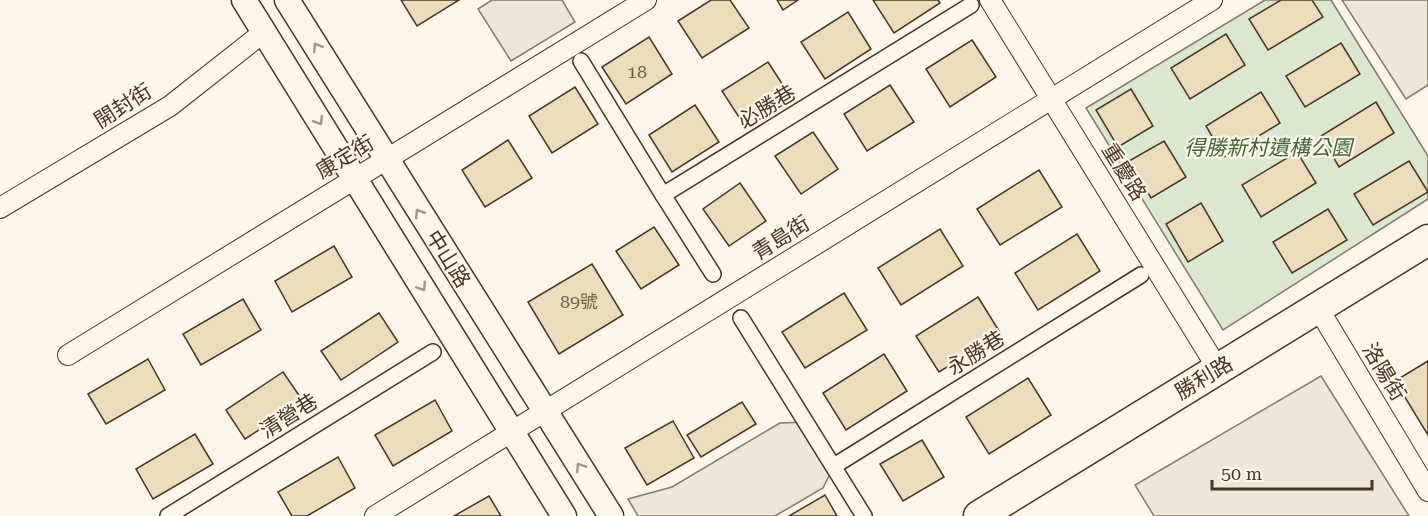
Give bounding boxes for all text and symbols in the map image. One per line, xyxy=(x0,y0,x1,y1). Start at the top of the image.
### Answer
one-way arrow xyxy=(313,43,324,54)
house number: 18 xyxy=(627,61,647,82)
street label: 開封街 xyxy=(90,79,156,133)
street label: 必勝巷 xyxy=(734,80,800,134)
one-way arrow xyxy=(311,115,323,125)
street label: 康定街 xyxy=(312,130,378,184)
park label: 得勝新村遺構公園 xyxy=(1184,136,1355,160)
street label: 重慶路 xyxy=(1097,139,1151,205)
one-way arrow xyxy=(415,209,427,219)
street label: 青島街 xyxy=(748,211,814,265)
street label: 中山路 xyxy=(421,226,475,292)
one-way arrow xyxy=(414,281,426,291)
house number: 89號 xyxy=(560,291,598,312)
street label: 永勝巷 xyxy=(943,326,1009,380)
street label: 洛陽街 xyxy=(1357,339,1411,405)
street label: 勝利路 xyxy=(1171,351,1237,405)
street label: 清營巷 xyxy=(256,389,322,443)
scale bar xyxy=(1212,453,1372,491)
one-way arrow xyxy=(575,463,587,473)
text: 50 m xyxy=(1221,463,1262,484)

